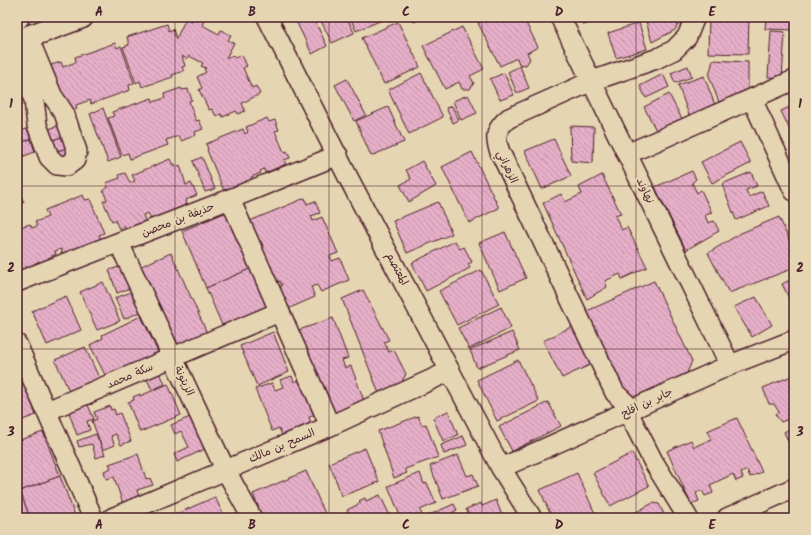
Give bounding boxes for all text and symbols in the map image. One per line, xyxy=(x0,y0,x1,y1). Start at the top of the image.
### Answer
text: A xyxy=(95,2,103,23)
text: B xyxy=(248,2,256,23)
text: C xyxy=(402,2,410,23)
text: D xyxy=(555,2,564,23)
text: E xyxy=(708,2,716,23)
text: 1 xyxy=(9,94,13,115)
text: 1 xyxy=(798,94,802,115)
street label: الزهراني xyxy=(491,147,523,187)
street label: نهاوند xyxy=(631,175,659,207)
street label: حذيفة بن محصن xyxy=(139,198,217,242)
street label: المعتصم xyxy=(381,249,413,289)
text: 2 xyxy=(7,258,15,279)
text: 2 xyxy=(796,258,804,279)
street label: سكة محمد xyxy=(104,358,156,394)
street label: الزيتونة xyxy=(169,363,199,399)
street label: جابر بن افلح xyxy=(618,383,676,423)
text: 3 xyxy=(6,422,15,443)
text: 3 xyxy=(795,422,804,443)
street label: السمح بن مالك xyxy=(246,424,318,468)
text: A xyxy=(95,515,103,535)
text: B xyxy=(248,515,256,535)
text: C xyxy=(402,515,410,535)
text: D xyxy=(555,515,564,535)
text: E xyxy=(708,515,716,535)

